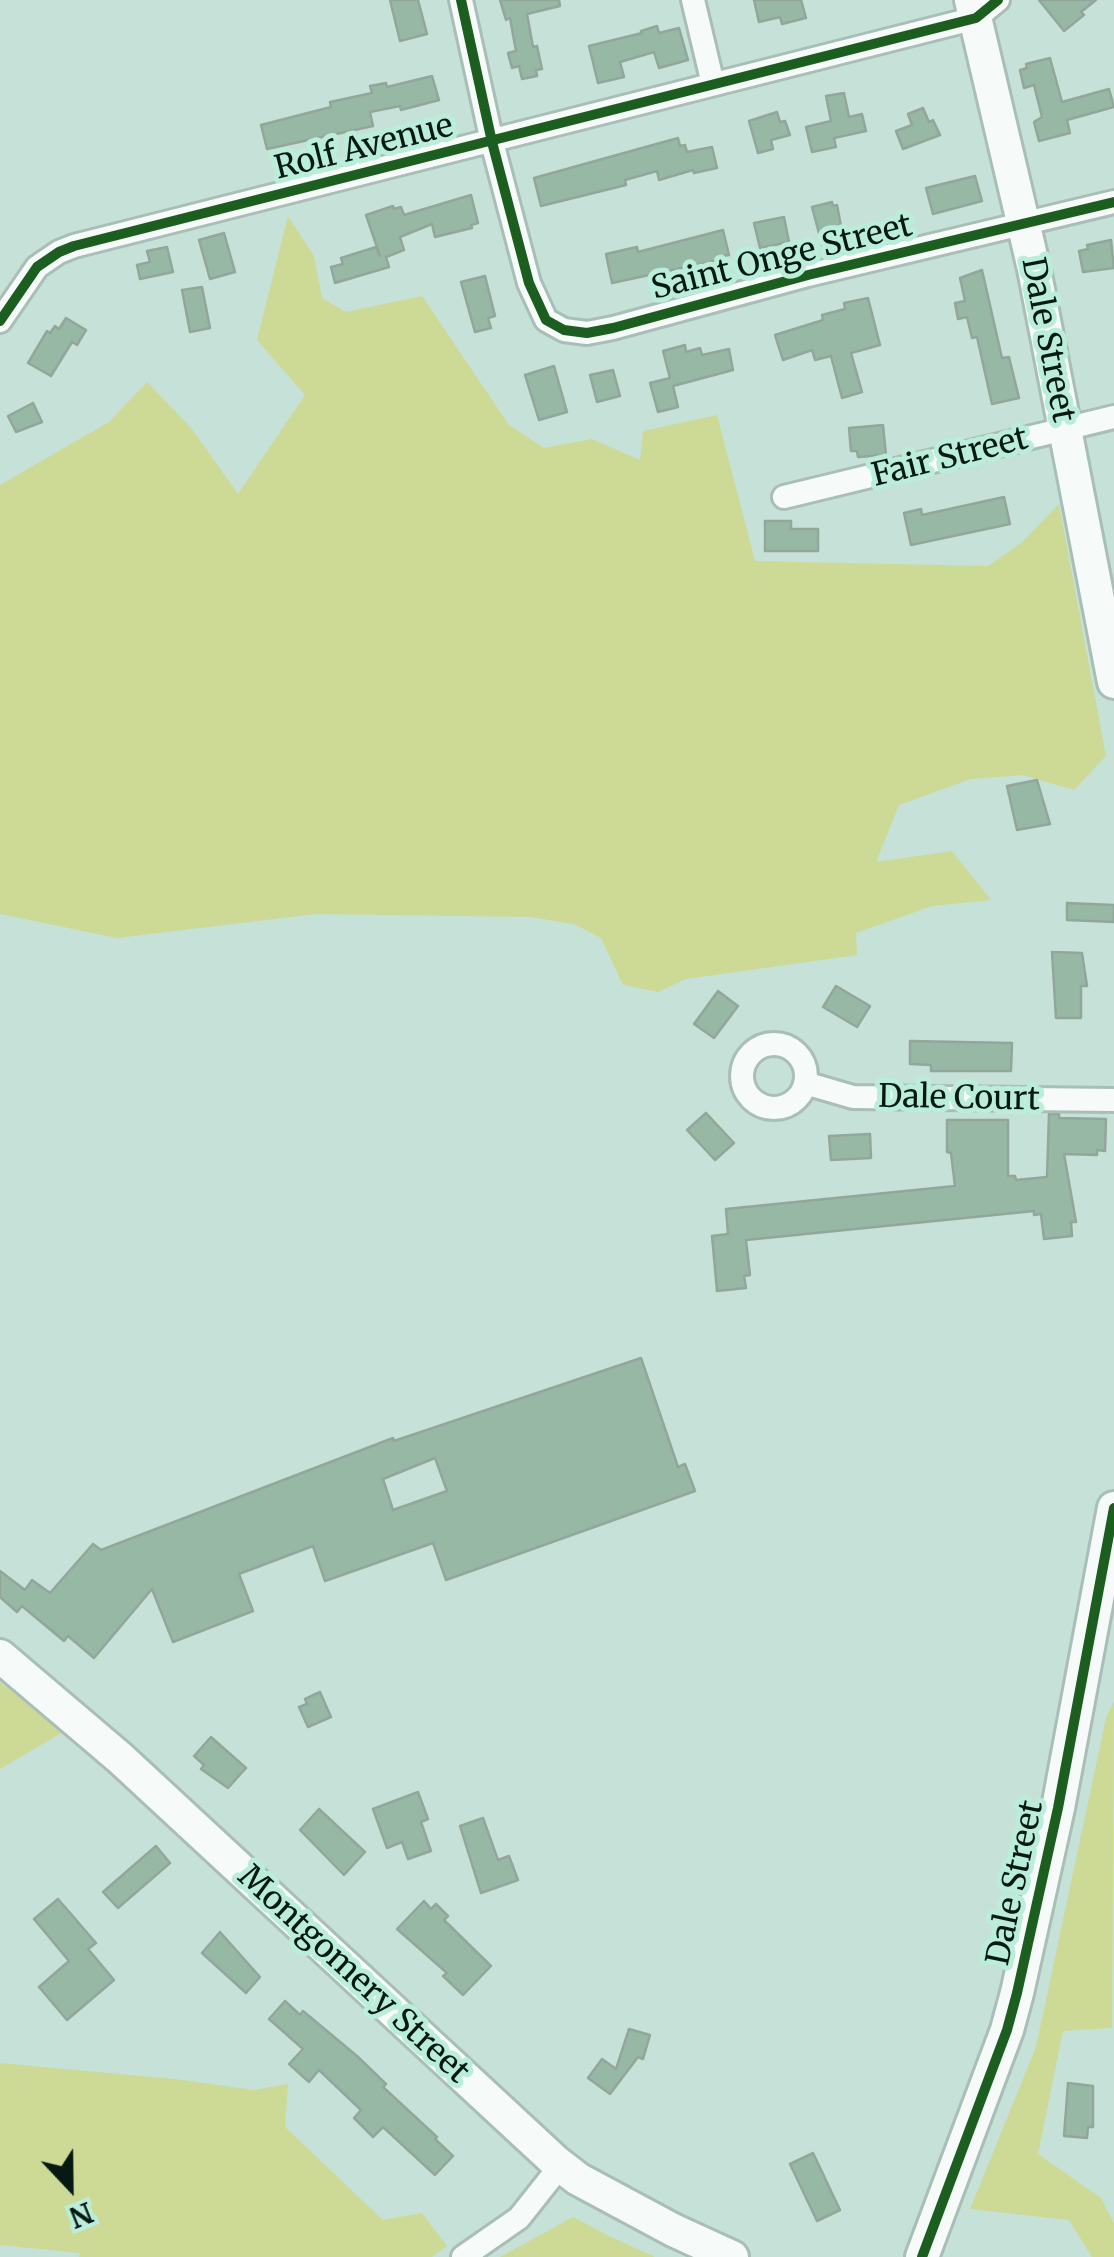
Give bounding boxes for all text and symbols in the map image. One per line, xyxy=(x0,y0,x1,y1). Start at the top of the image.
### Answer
street label: Rolf Avenue xyxy=(271,107,457,189)
street label: Saint Onge Street xyxy=(648,207,916,309)
street label: Dale Street xyxy=(1012,254,1082,426)
street label: Fair Street xyxy=(868,420,1032,496)
street label: Dale Court xyxy=(878,1078,1040,1120)
street label: Dale Street xyxy=(980,1797,1052,1969)
street label: Montgomery Street xyxy=(230,1858,476,2092)
north arrow xyxy=(20,2137,120,2237)
text: N xyxy=(64,2194,98,2236)

